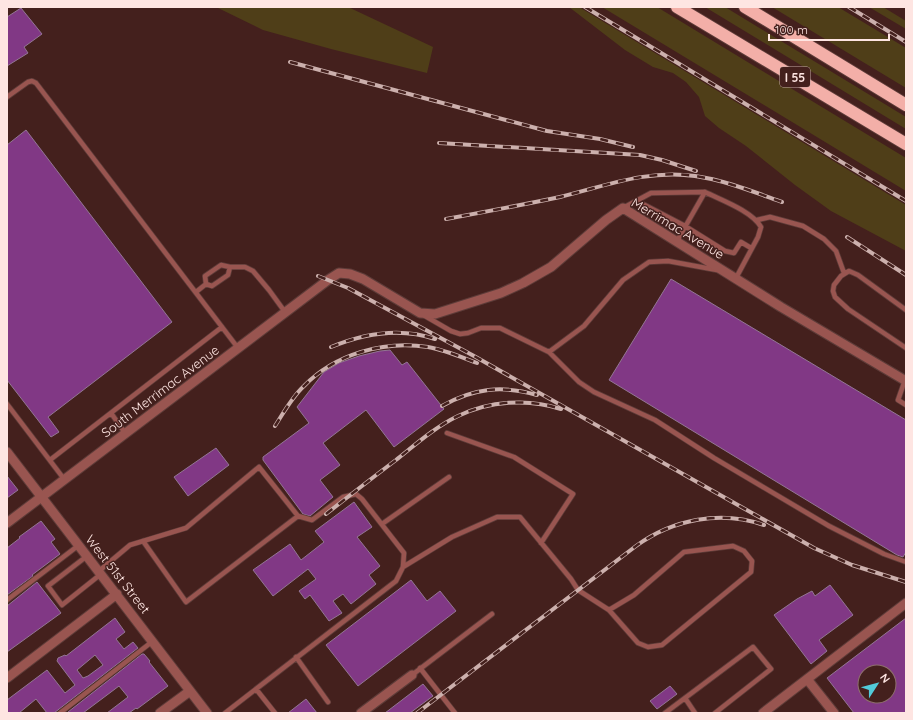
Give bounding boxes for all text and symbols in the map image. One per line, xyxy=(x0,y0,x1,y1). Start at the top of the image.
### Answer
scale bar xyxy=(769,16,889,42)
text: 100 m xyxy=(775,22,808,37)
road number: I 55 xyxy=(780,67,810,87)
street label: Merrimac Avenue xyxy=(629,194,727,262)
street label: South Merrimac Avenue xyxy=(98,342,222,440)
street label: West 51st Street xyxy=(82,532,154,616)
north arrow xyxy=(857,664,897,704)
text: N xyxy=(877,671,893,686)

